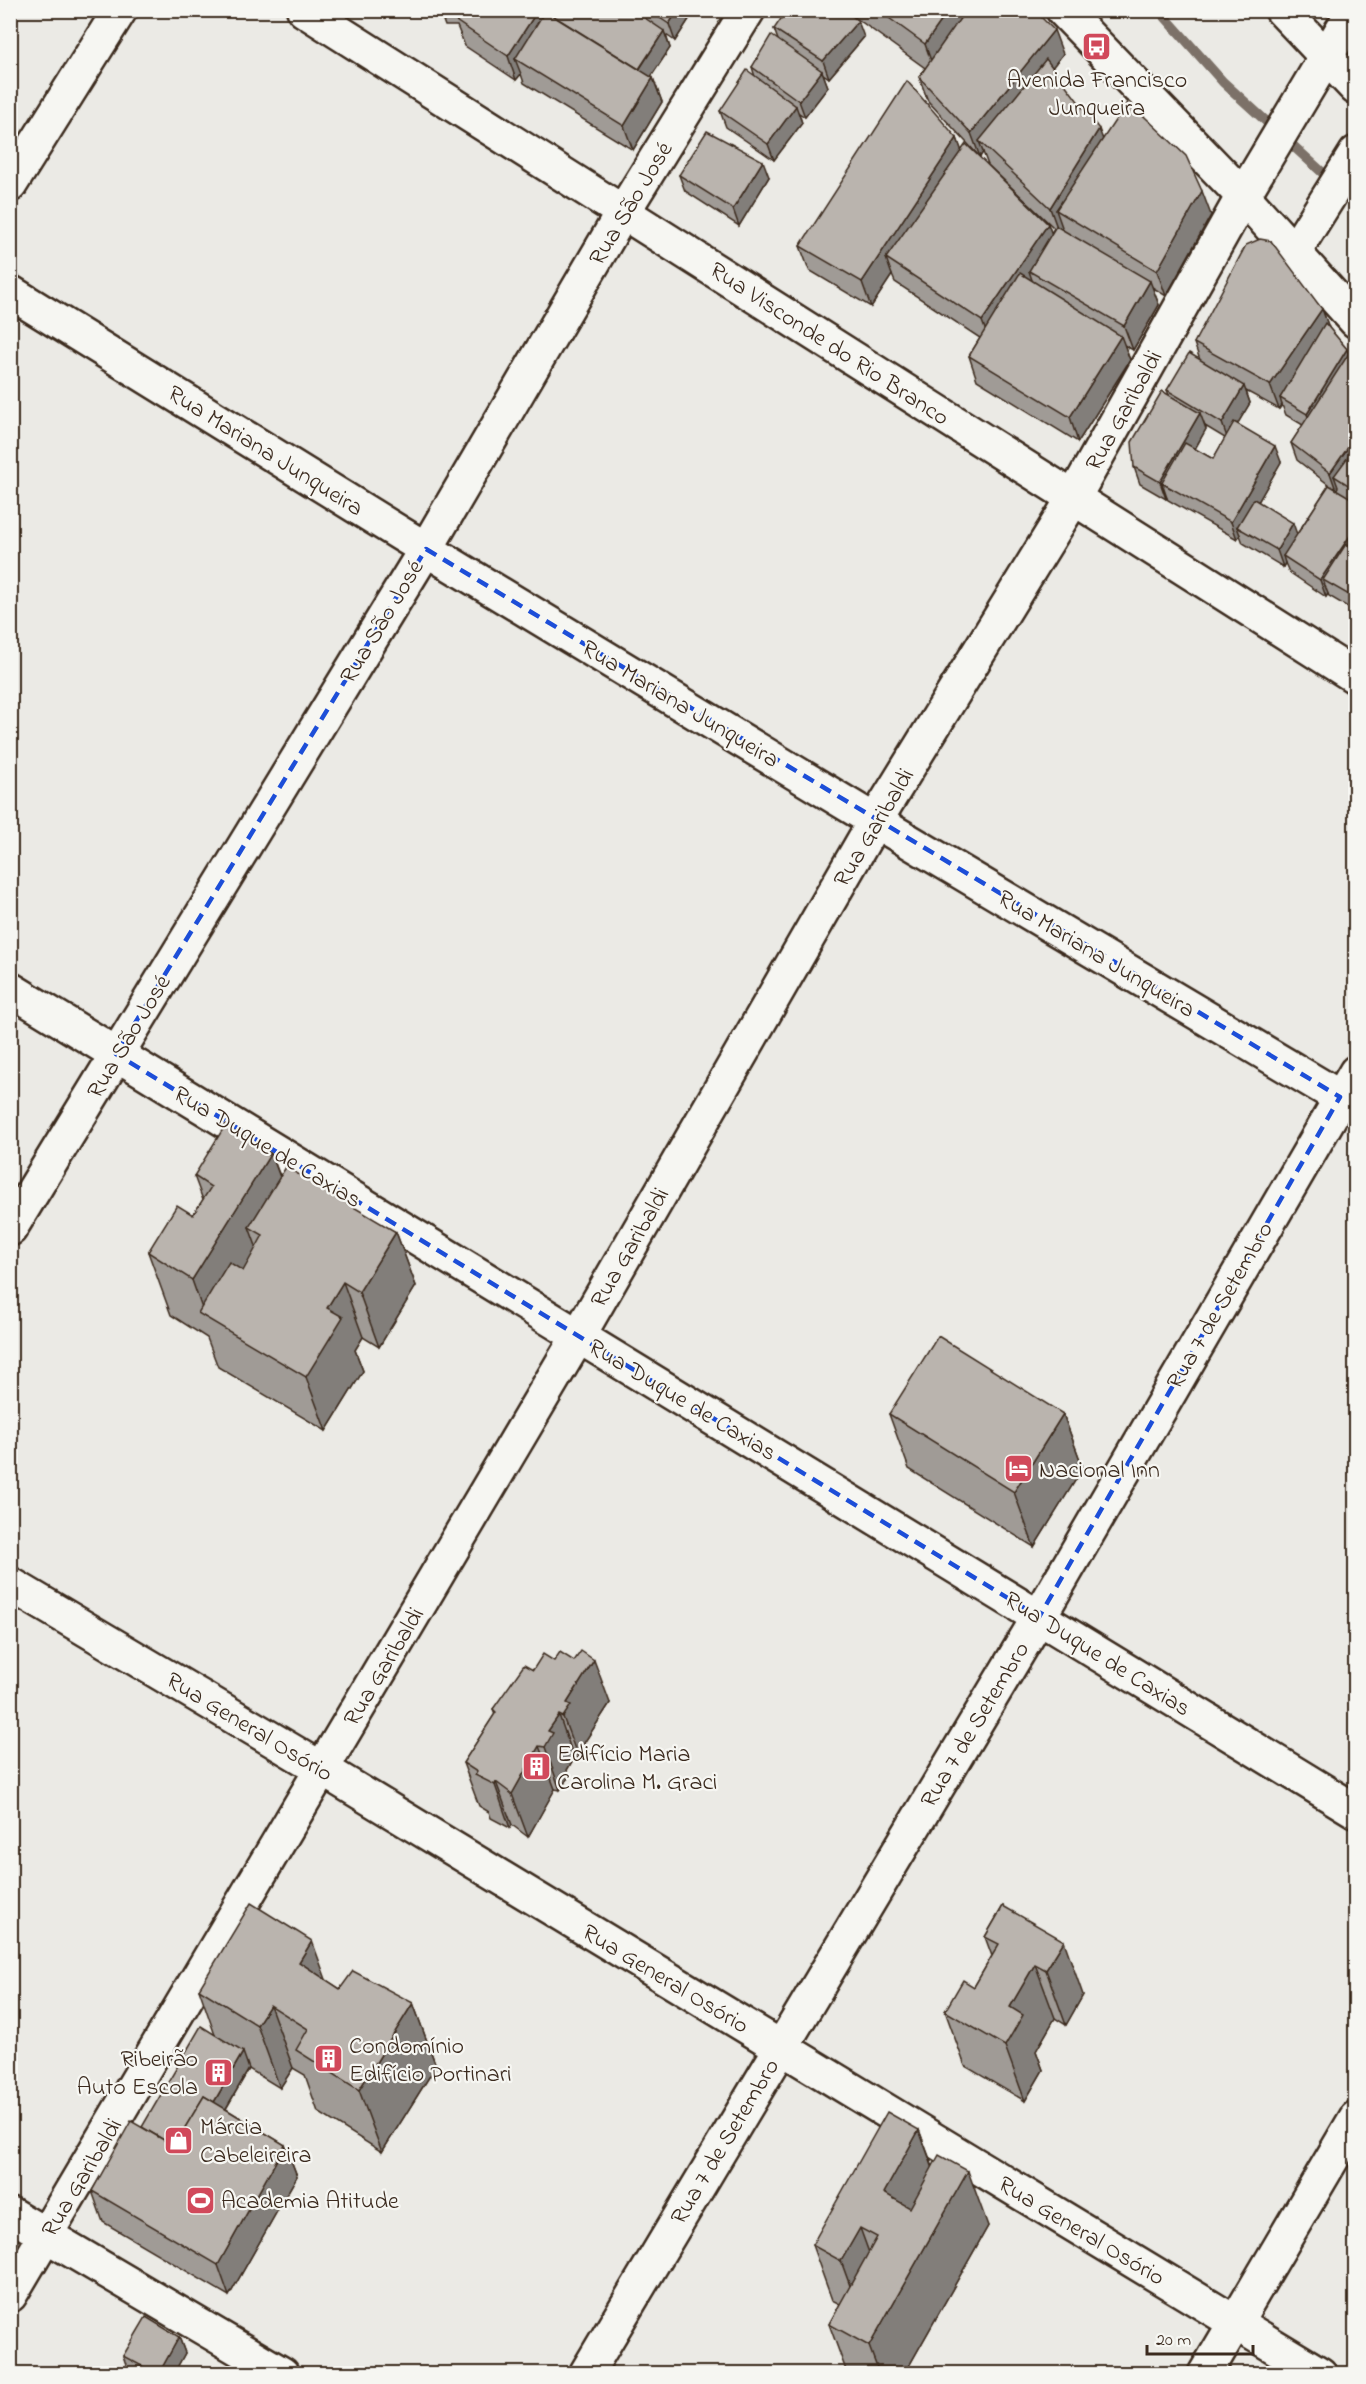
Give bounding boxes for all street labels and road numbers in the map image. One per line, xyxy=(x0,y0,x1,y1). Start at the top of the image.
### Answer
street label: Rua São José xyxy=(581,135,683,273)
street label: Rua Visconde do Rio Branco xyxy=(702,254,955,436)
street label: Rua Garibaldi xyxy=(1078,345,1173,478)
street label: Rua Mariana Junqueira xyxy=(160,378,369,527)
street label: Rua São José xyxy=(332,553,434,691)
street label: Rua Mariana Junqueira xyxy=(574,632,785,778)
street label: Rua Garibaldi xyxy=(826,762,924,894)
street label: Rua Mariana Junqueira xyxy=(990,882,1201,1028)
street label: Rua São José xyxy=(79,968,181,1106)
street label: Rua Duque de Caxias xyxy=(166,1078,368,1218)
street label: Rua Garibaldi xyxy=(583,1182,680,1315)
street label: Rua 7 de Setembro xyxy=(1159,1216,1283,1397)
street label: Rua Duque de Caxias xyxy=(581,1331,783,1471)
street label: Rua Duque de Caxias xyxy=(997,1584,1197,1727)
street label: Rua Garibaldi xyxy=(336,1601,434,1733)
street label: Rua 7 de Setembro xyxy=(913,1636,1040,1815)
street label: Rua General Osório xyxy=(159,1664,339,1792)
street label: Rua General Osório xyxy=(575,1916,755,2044)
street label: Rua 7 de Setembro xyxy=(663,2053,790,2232)
street label: Rua Garibaldi xyxy=(34,2112,132,2244)
street label: Rua General Osório xyxy=(991,2168,1171,2296)

